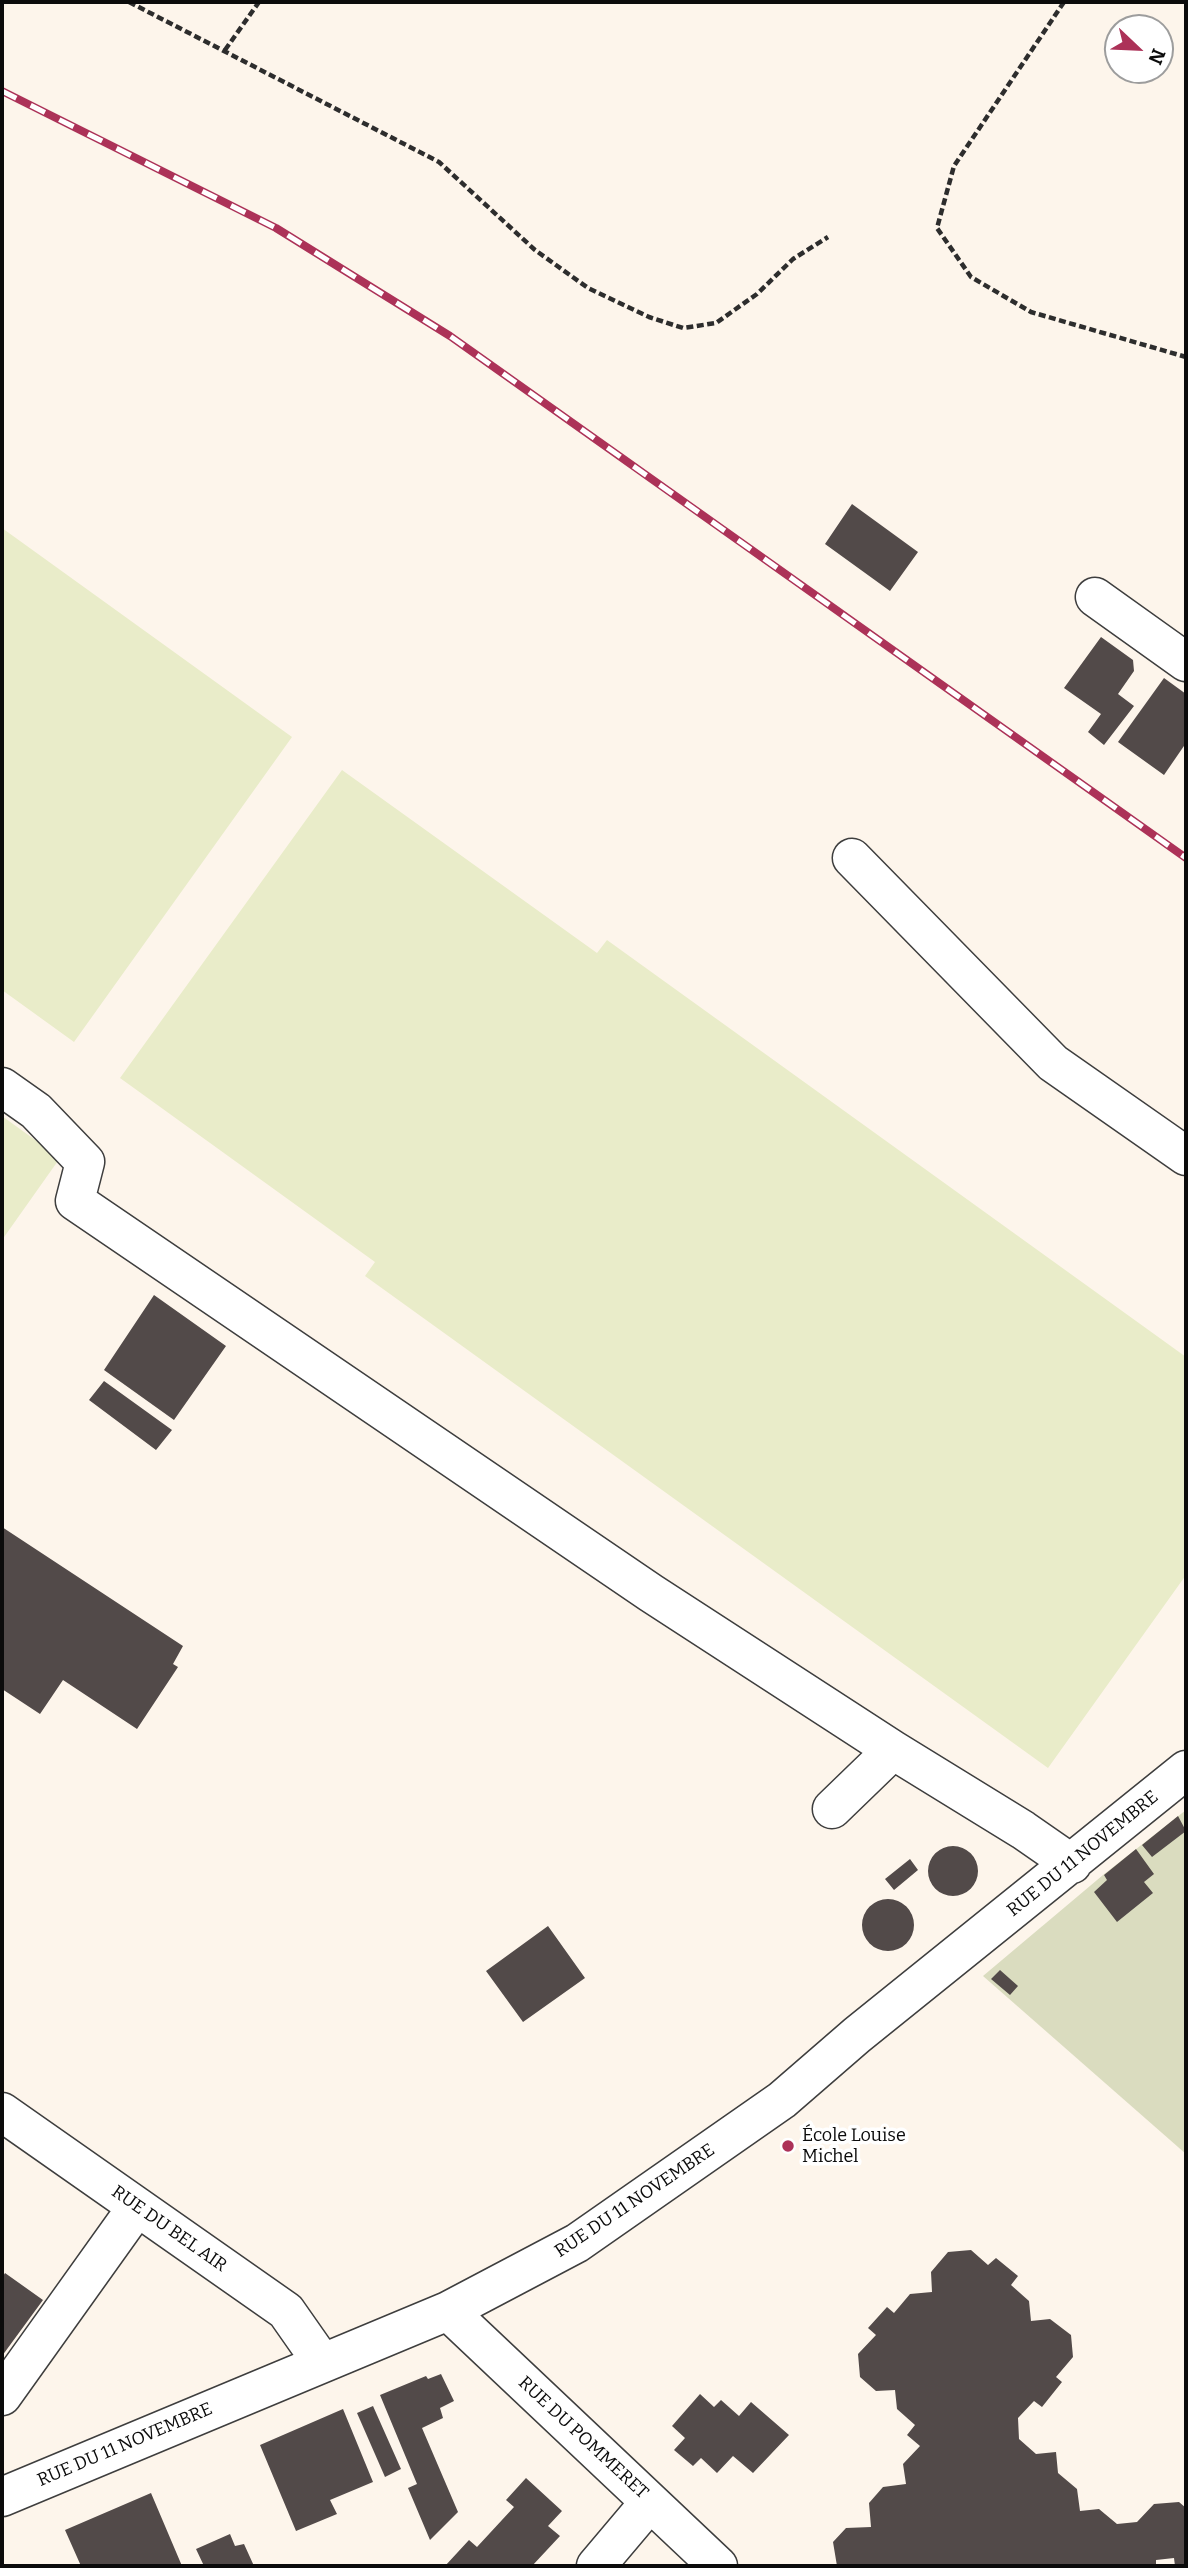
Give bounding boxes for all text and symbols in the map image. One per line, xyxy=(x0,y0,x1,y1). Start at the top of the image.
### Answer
north arrow xyxy=(1104,14,1174,84)
text: N xyxy=(1144,45,1170,68)
street label: RUE DU 11 NOVEMBRE xyxy=(1003,1786,1163,1922)
place label: École Louise Michel xyxy=(802,2125,906,2168)
marker: École Louise Michel xyxy=(780,2138,796,2154)
street label: RUE DU 11 NOVEMBRE xyxy=(551,2139,719,2263)
street label: RUE DU BEL AIR xyxy=(107,2181,231,2277)
street label: RUE DU POMMERET xyxy=(514,2372,652,2504)
street label: RUE DU 11 NOVEMBRE xyxy=(34,2398,216,2492)

